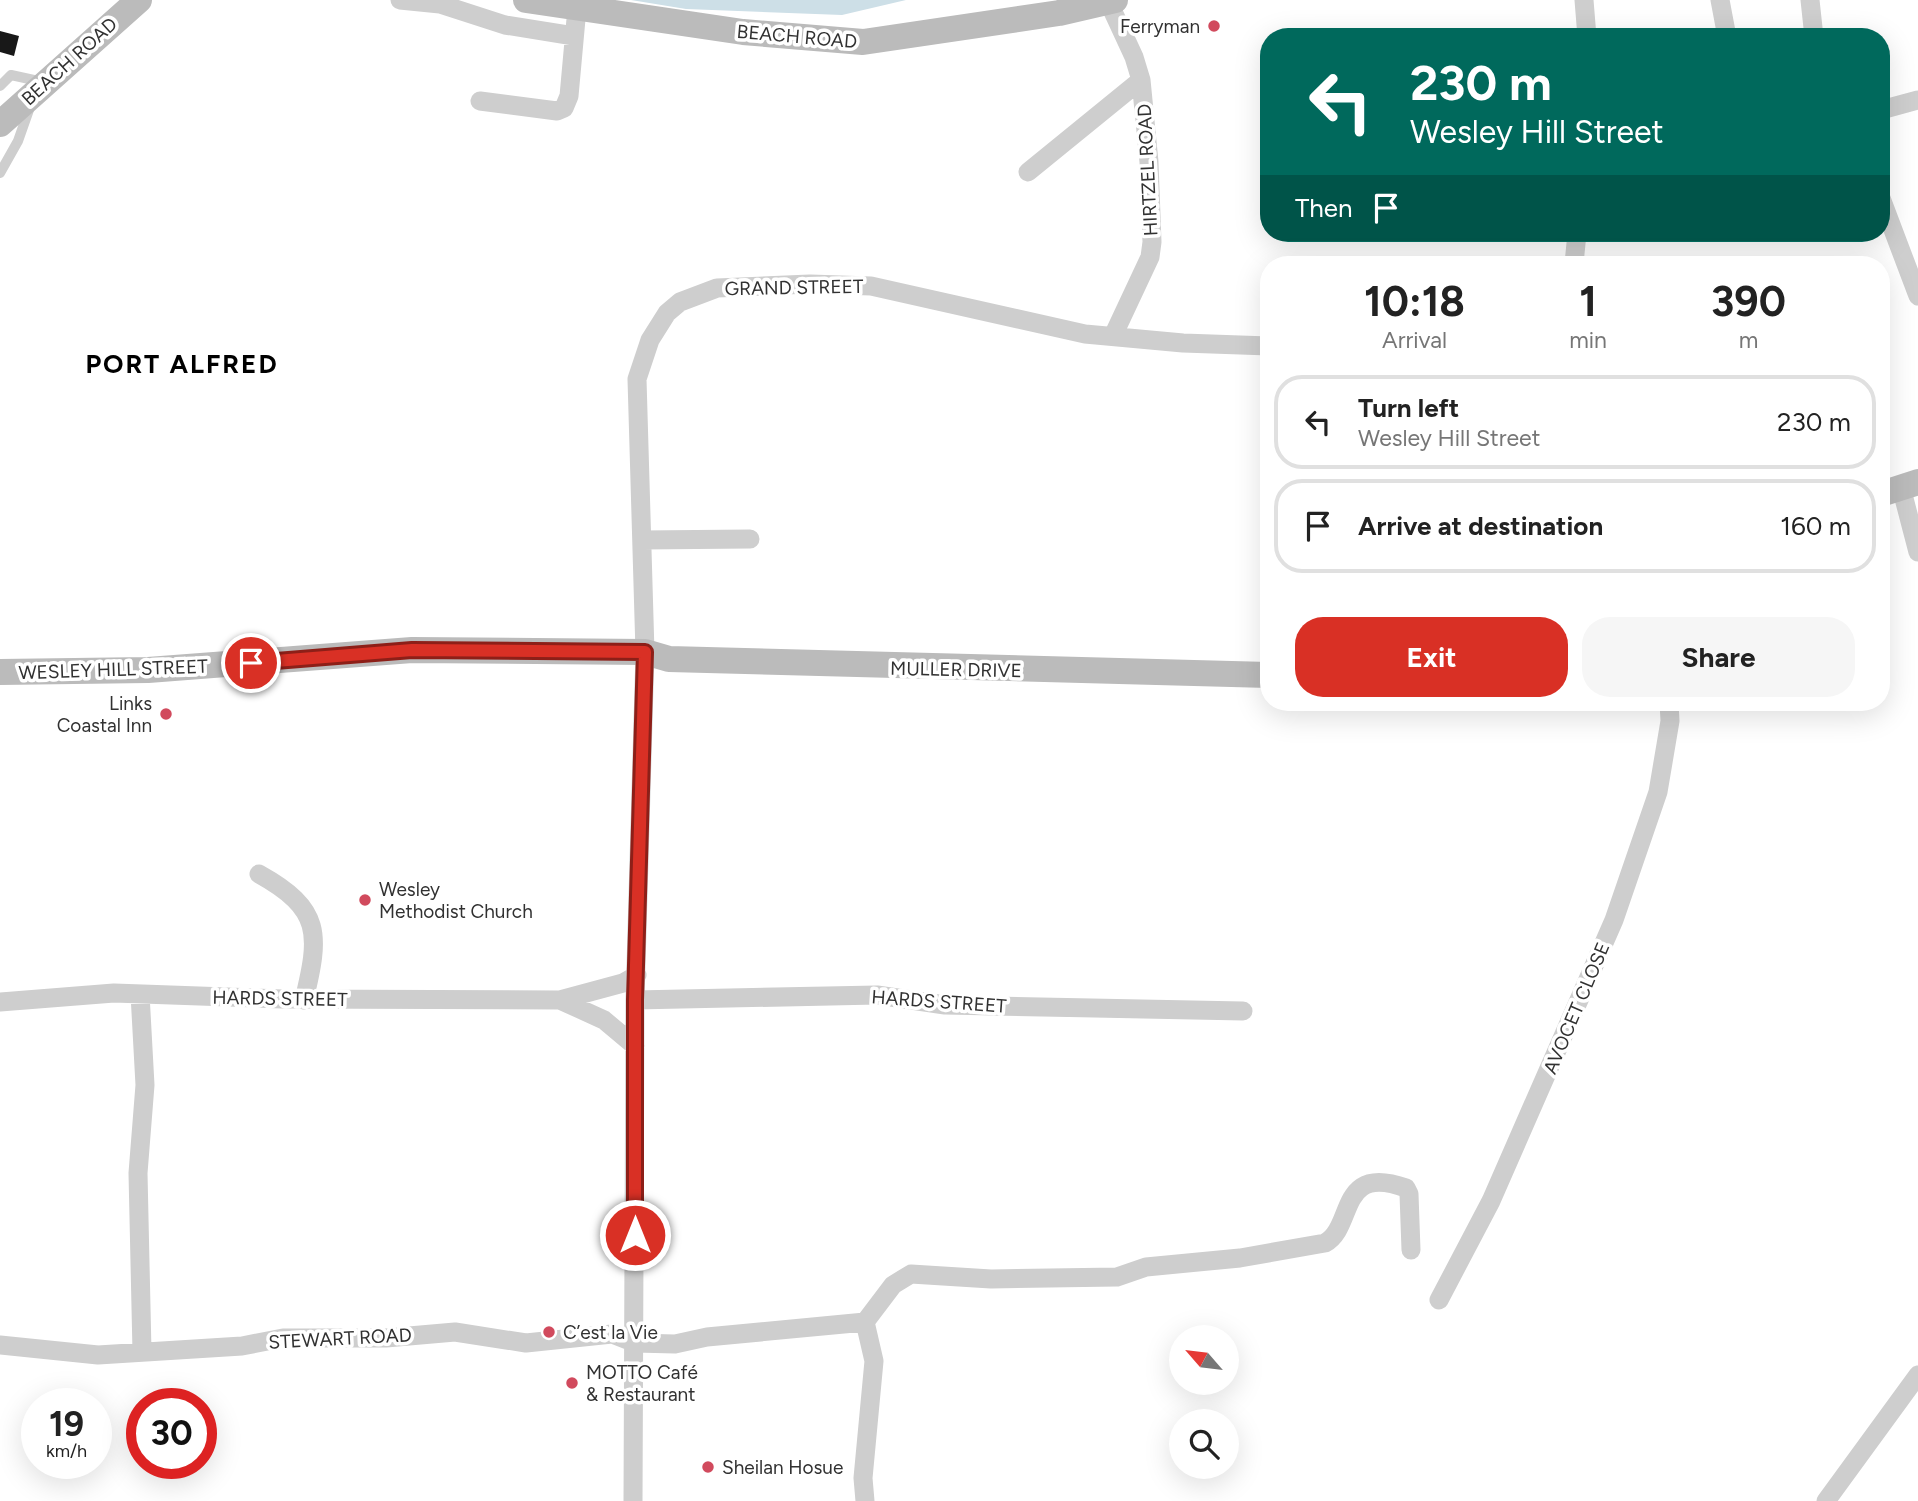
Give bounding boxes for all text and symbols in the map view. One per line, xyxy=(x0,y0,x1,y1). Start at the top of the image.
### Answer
street label: BEACH ROAD xyxy=(17,12,122,110)
place label: Ferryman xyxy=(1120,15,1200,38)
marker: Ferryman xyxy=(1206,18,1222,34)
street label: BEACH ROAD xyxy=(736,20,858,53)
text: 230 m xyxy=(1410,53,1552,112)
icon: left xyxy=(1295,56,1386,147)
street label: HIRTZEL ROAD xyxy=(1133,103,1162,237)
text: Wesley Hill Street xyxy=(1410,113,1664,151)
icon: arrive xyxy=(1367,189,1405,227)
text: Then xyxy=(1295,192,1353,224)
street label: GRAND STREET xyxy=(724,275,864,300)
text: 10:18 xyxy=(1364,276,1465,327)
text: 1 xyxy=(1579,276,1597,327)
text: 390 xyxy=(1711,276,1786,327)
text: Arrival xyxy=(1382,326,1447,354)
text: min xyxy=(1569,326,1607,354)
text: m xyxy=(1739,326,1758,354)
district label: PORT ALFRED xyxy=(85,348,279,380)
text: Turn left xyxy=(1358,392,1459,424)
icon: left xyxy=(1299,403,1337,441)
text: 230 m xyxy=(1777,406,1851,438)
text: Wesley Hill Street xyxy=(1358,424,1540,452)
icon: arrive xyxy=(1299,507,1337,545)
text: Arrive at destination xyxy=(1358,510,1603,542)
text: 160 m xyxy=(1780,510,1851,542)
button: Exit xyxy=(1295,617,1568,697)
button: Share xyxy=(1582,617,1855,697)
pin xyxy=(221,633,281,693)
icon: arrive xyxy=(232,644,270,682)
street label: WESLEY HILL STREET xyxy=(18,655,209,684)
street label: MULLER DRIVE xyxy=(890,657,1022,682)
place label: Links Coastal Inn xyxy=(57,692,152,737)
marker: Links Coastal Inn xyxy=(158,706,174,722)
place label: Wesley Methodist Church xyxy=(379,878,533,923)
marker: Wesley Methodist Church xyxy=(357,892,373,908)
street label: AVOCET CLOSE xyxy=(1538,939,1615,1078)
street label: HARDS STREET xyxy=(871,985,1008,1018)
street label: HARDS STREET xyxy=(212,986,348,1011)
position arrow xyxy=(598,1198,672,1272)
place label: C’est la Vie xyxy=(563,1321,658,1344)
street label: STEWART ROAD xyxy=(268,1323,412,1354)
marker: C’est la Vie xyxy=(541,1324,557,1340)
north arrow xyxy=(1169,1325,1239,1395)
map controls xyxy=(1169,1325,1239,1479)
place label: MOTTO Café & Restaurant xyxy=(586,1361,698,1406)
marker: MOTTO Café & Restaurant xyxy=(564,1375,580,1391)
speed limit sign: 30 xyxy=(126,1388,217,1479)
text: 19 xyxy=(49,1403,84,1445)
button: search xyxy=(1169,1409,1239,1479)
text: km/h xyxy=(46,1440,87,1462)
place label: Sheilan Hosue xyxy=(722,1456,843,1479)
marker: Sheilan Hosue xyxy=(700,1459,716,1475)

